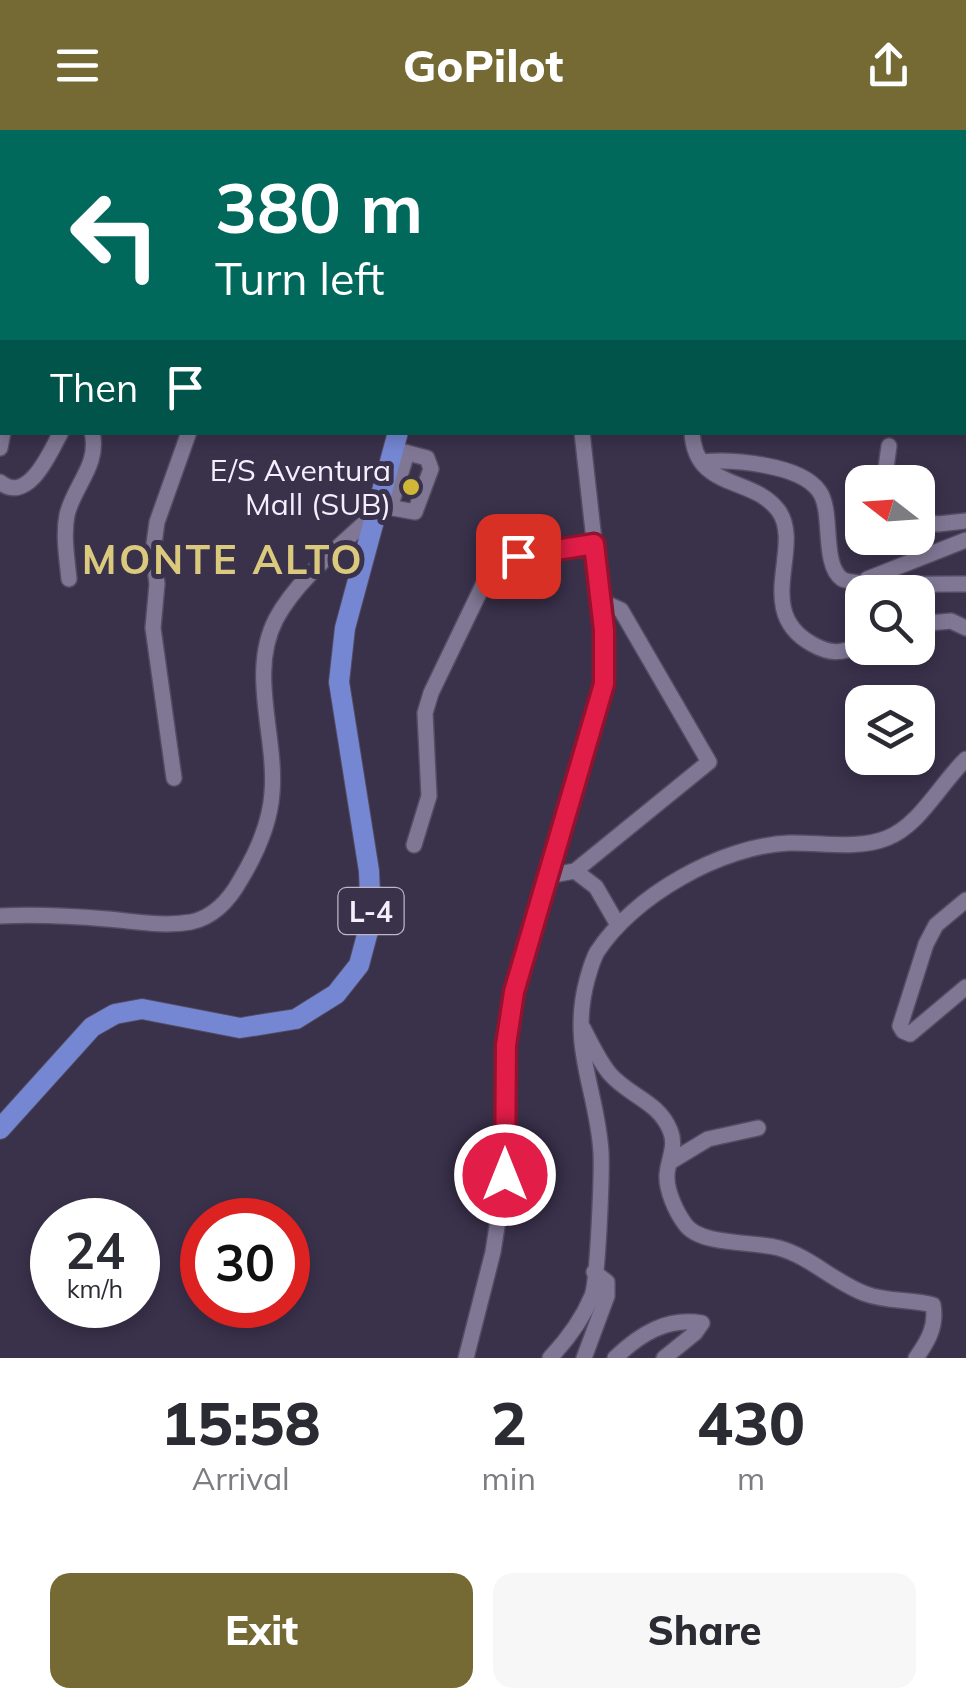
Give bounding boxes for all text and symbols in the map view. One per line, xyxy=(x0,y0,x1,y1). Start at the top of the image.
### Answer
text: GoPilot xyxy=(403,37,563,93)
icon: menu xyxy=(50,38,105,93)
icon: share xyxy=(861,38,916,93)
text: 380 m xyxy=(215,163,423,251)
icon: left xyxy=(50,170,180,300)
text: Turn left xyxy=(215,250,384,306)
icon: arrive xyxy=(158,360,213,415)
text: Then xyxy=(50,364,138,412)
place label: E/S Aventura Mall (SUB) xyxy=(210,451,391,523)
north arrow xyxy=(845,465,935,555)
map controls xyxy=(845,465,935,775)
marker: E/S Aventura Mall (SUB) xyxy=(400,476,422,498)
pin xyxy=(476,514,561,599)
icon: arrive xyxy=(491,529,546,584)
district label: MONTE ALTO xyxy=(82,534,364,584)
button: search xyxy=(845,575,935,665)
button: layers xyxy=(845,685,935,775)
road number: L-4 xyxy=(338,888,404,934)
position arrow xyxy=(453,1123,557,1227)
speed limit sign: 30 xyxy=(180,1198,310,1328)
text: 24 xyxy=(65,1219,125,1282)
text: km/h xyxy=(67,1273,123,1304)
text: 15:58 xyxy=(161,1385,321,1460)
text: 2 xyxy=(491,1385,527,1460)
text: 430 xyxy=(697,1385,805,1460)
text: Arrival xyxy=(192,1458,290,1498)
text: min xyxy=(482,1458,536,1498)
text: m xyxy=(737,1458,765,1498)
button: Exit xyxy=(50,1573,473,1688)
button: Share xyxy=(493,1573,916,1688)

